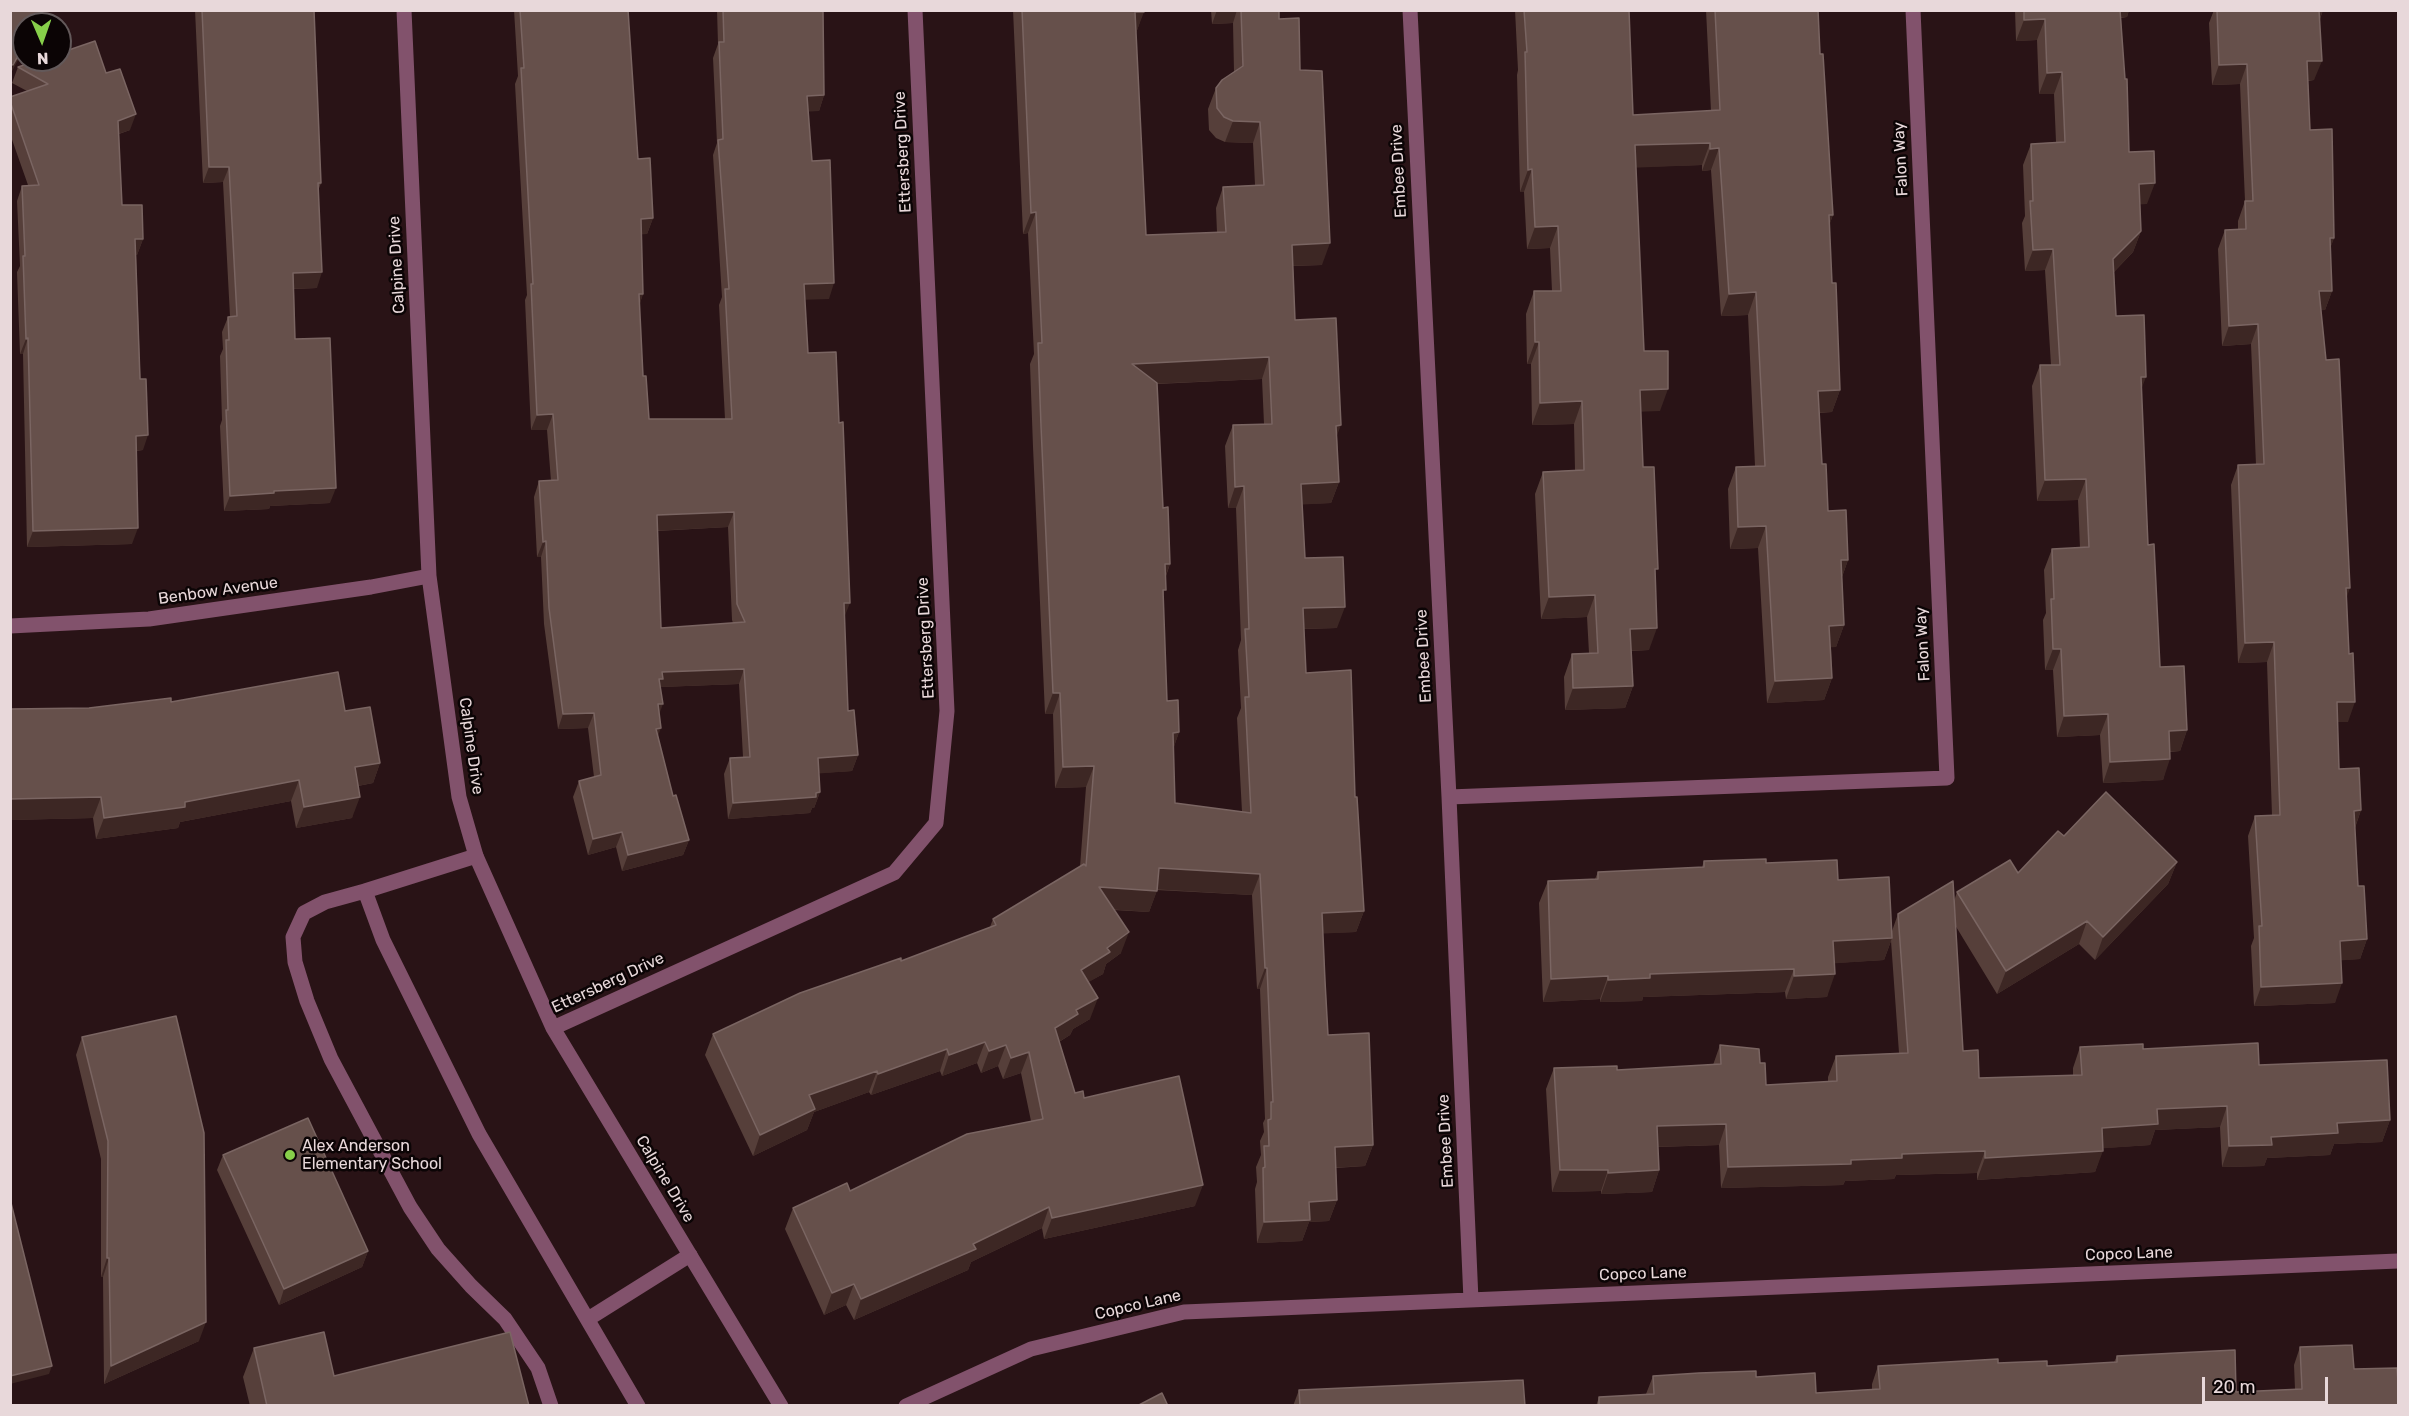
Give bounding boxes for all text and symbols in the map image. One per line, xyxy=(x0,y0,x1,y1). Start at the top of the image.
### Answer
north arrow xyxy=(12,12,72,72)
text: N xyxy=(36,49,49,68)
street label: Ettersberg Drive xyxy=(890,91,916,213)
street label: Falon Way xyxy=(1889,121,1913,197)
street label: Embee Drive xyxy=(1387,124,1411,218)
street label: Calpine Drive xyxy=(385,216,409,314)
street label: Benbow Avenue xyxy=(157,573,279,609)
street label: Ettersberg Drive xyxy=(913,577,939,699)
street label: Falon Way xyxy=(1911,606,1935,682)
street label: Embee Drive xyxy=(1412,609,1436,703)
street label: Calpine Drive xyxy=(455,696,487,796)
street label: Ettersberg Drive xyxy=(549,949,667,1017)
street label: Embee Drive xyxy=(1434,1094,1458,1188)
street label: Calpine Drive xyxy=(632,1132,698,1226)
place label: Alex Anderson Elementary School xyxy=(302,1136,442,1174)
marker: Alex Anderson Elementary School xyxy=(283,1148,297,1162)
street label: Copco Lane xyxy=(2085,1243,2173,1265)
street label: Copco Lane xyxy=(1599,1263,1687,1285)
street label: Copco Lane xyxy=(1093,1286,1183,1324)
scale bar xyxy=(2205,1365,2331,1403)
text: 20 m xyxy=(2213,1376,2255,1398)

